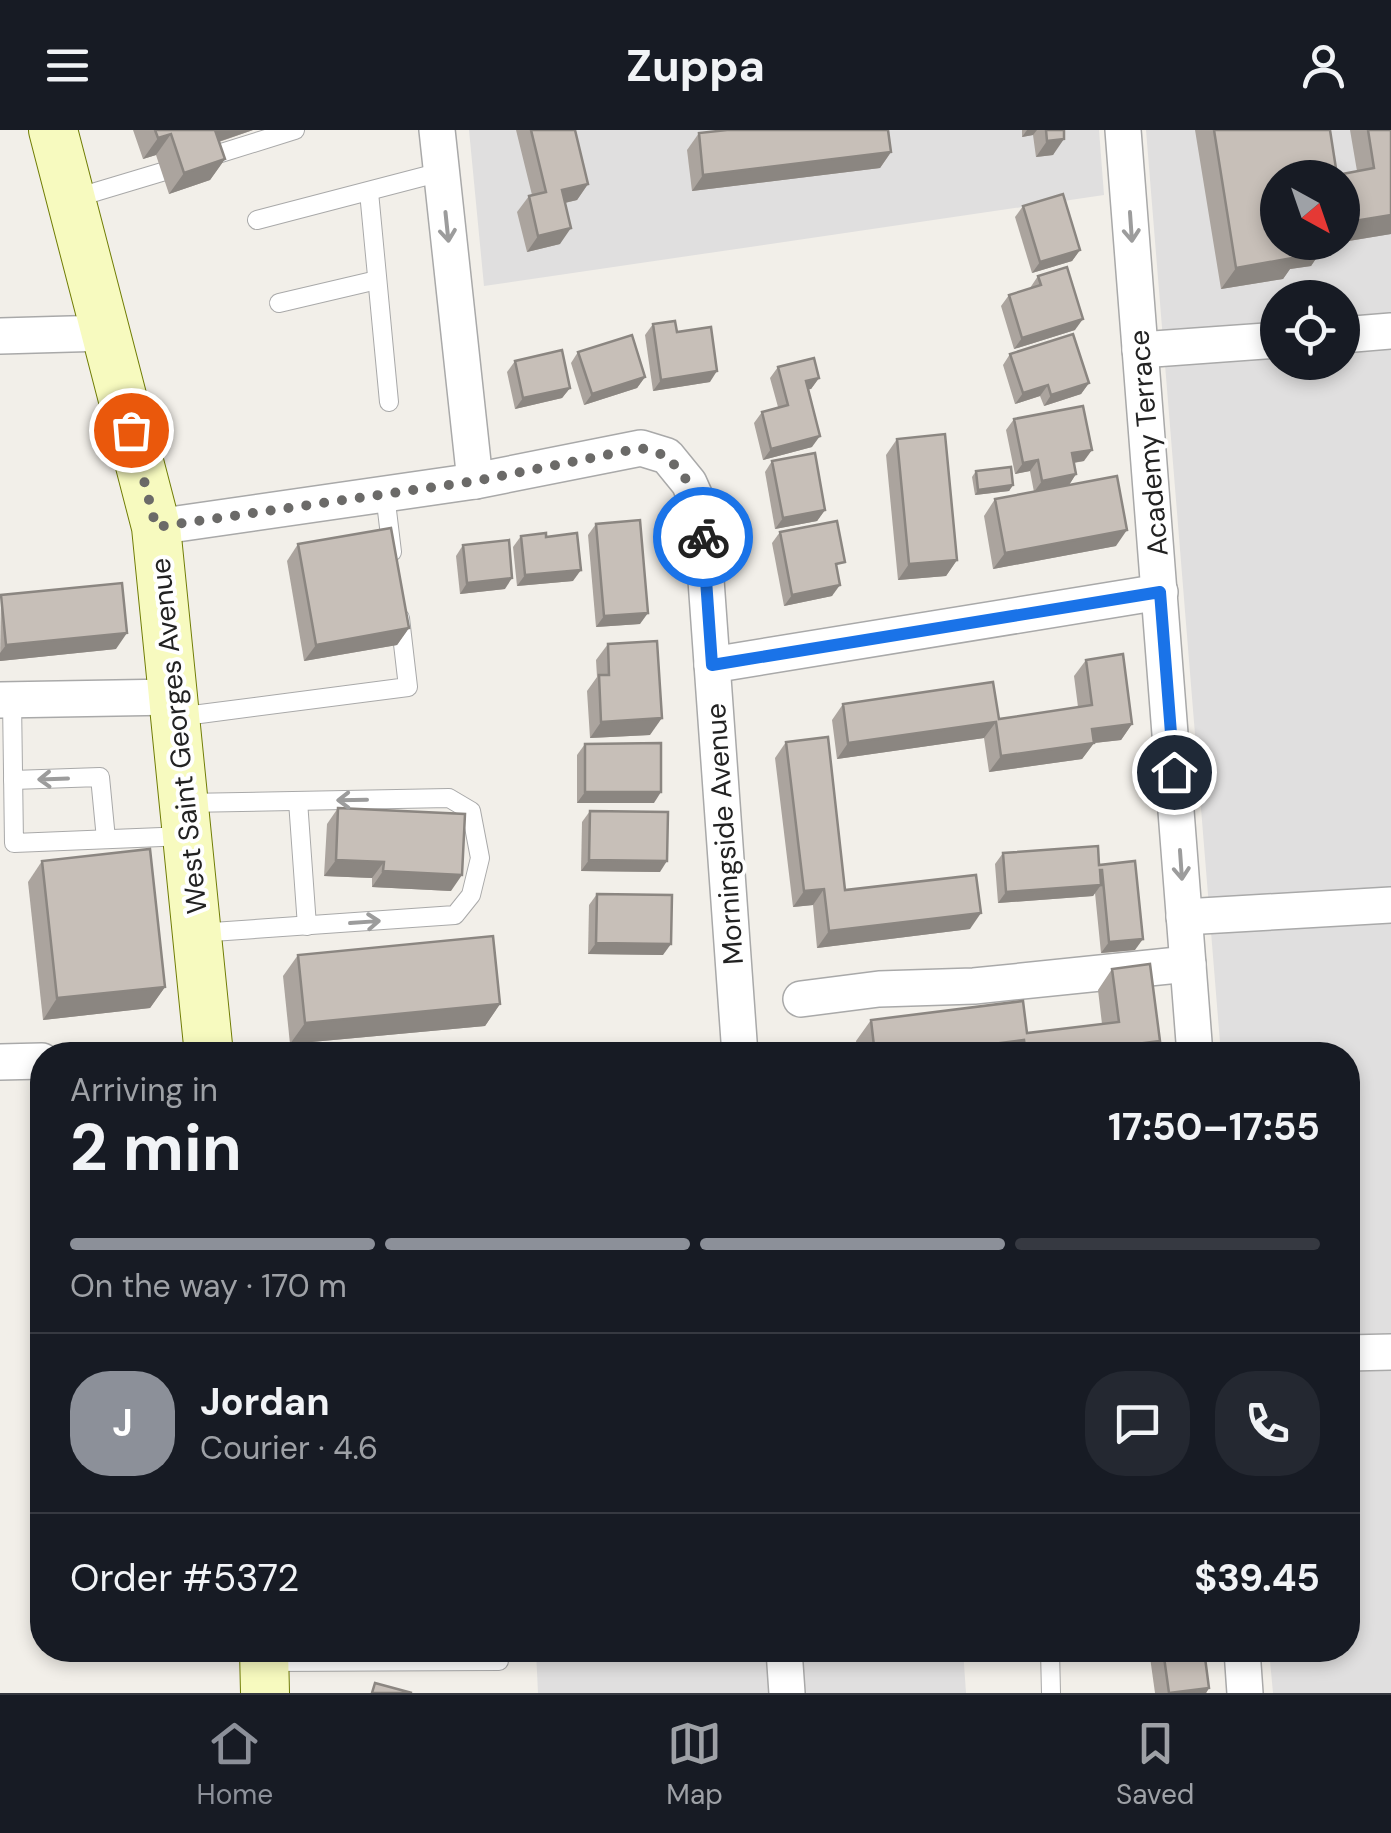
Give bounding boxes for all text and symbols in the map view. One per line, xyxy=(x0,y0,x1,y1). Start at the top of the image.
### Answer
text: Zuppa xyxy=(626,36,765,95)
icon: menu xyxy=(40,38,95,93)
icon: person xyxy=(1296,38,1351,93)
north arrow xyxy=(1260,160,1360,260)
map controls xyxy=(1260,160,1360,380)
one-way arrow xyxy=(438,210,457,243)
one-way arrow xyxy=(1121,211,1140,243)
button: locate xyxy=(1260,280,1360,380)
street label: Academy Terrace xyxy=(1120,328,1177,558)
pin xyxy=(89,388,174,473)
icon: bag xyxy=(104,403,159,458)
courier xyxy=(653,487,753,587)
icon: bike xyxy=(676,510,731,565)
street label: West Saint Georges Avenue xyxy=(141,556,216,916)
street label: Morningside Avenue xyxy=(697,702,752,966)
pin xyxy=(1132,730,1217,815)
icon: home xyxy=(1147,745,1202,800)
one-way arrow xyxy=(37,769,69,788)
one-way arrow xyxy=(336,791,368,810)
one-way arrow xyxy=(1171,849,1190,881)
one-way arrow xyxy=(348,912,380,931)
text: Arriving in xyxy=(70,1069,218,1111)
text: 17:50–17:55 xyxy=(1108,1102,1320,1152)
text: 2 min xyxy=(70,1106,242,1190)
text: On the way · 170 m xyxy=(70,1265,347,1307)
button: chat xyxy=(1085,1371,1190,1476)
button: phone xyxy=(1215,1371,1320,1476)
text: Jordan xyxy=(200,1377,330,1427)
text: J xyxy=(112,1398,133,1448)
text: Courier · 4.6 xyxy=(200,1427,378,1469)
text: Order #5372 xyxy=(70,1553,299,1603)
text: $39.45 xyxy=(1194,1553,1320,1603)
tab: Home xyxy=(197,1716,273,1813)
tab: Map xyxy=(666,1716,723,1813)
tab: Saved xyxy=(1116,1716,1194,1813)

